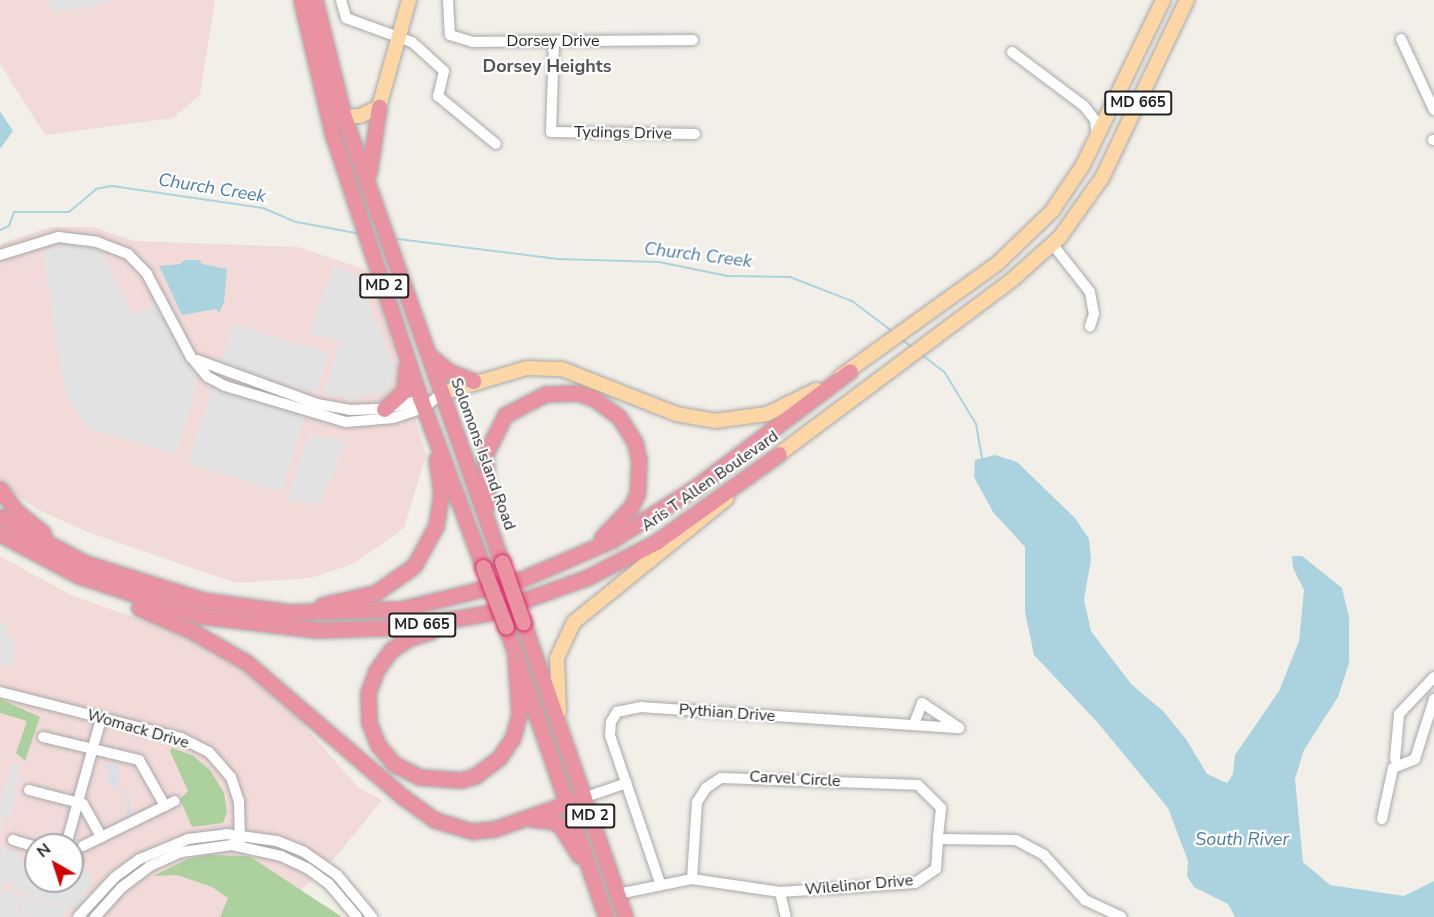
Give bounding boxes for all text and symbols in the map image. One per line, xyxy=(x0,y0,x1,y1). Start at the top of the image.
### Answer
street label: Dorsey Drive xyxy=(507,31,599,51)
district label: Dorsey Heights xyxy=(482,55,612,77)
road number: MD 665 xyxy=(1104,91,1172,115)
street label: Tydings Drive xyxy=(574,123,672,143)
water label: Church Creek xyxy=(157,169,267,207)
water label: Church Creek xyxy=(643,238,753,272)
road number: MD 2 xyxy=(358,274,410,298)
street label: Solomons Island Road xyxy=(447,375,519,533)
street label: Aris T Allen Boulevard xyxy=(638,426,782,536)
road number: MD 665 xyxy=(388,613,456,637)
street label: Pythian Drive xyxy=(678,700,776,726)
street label: Womack Drive xyxy=(85,705,191,753)
street label: Carvel Circle xyxy=(749,767,841,791)
road number: MD 2 xyxy=(564,804,616,828)
water label: South River xyxy=(1195,828,1289,850)
north arrow xyxy=(24,833,84,893)
text: N xyxy=(32,838,56,863)
street label: Wilelinor Drive xyxy=(804,871,914,899)

